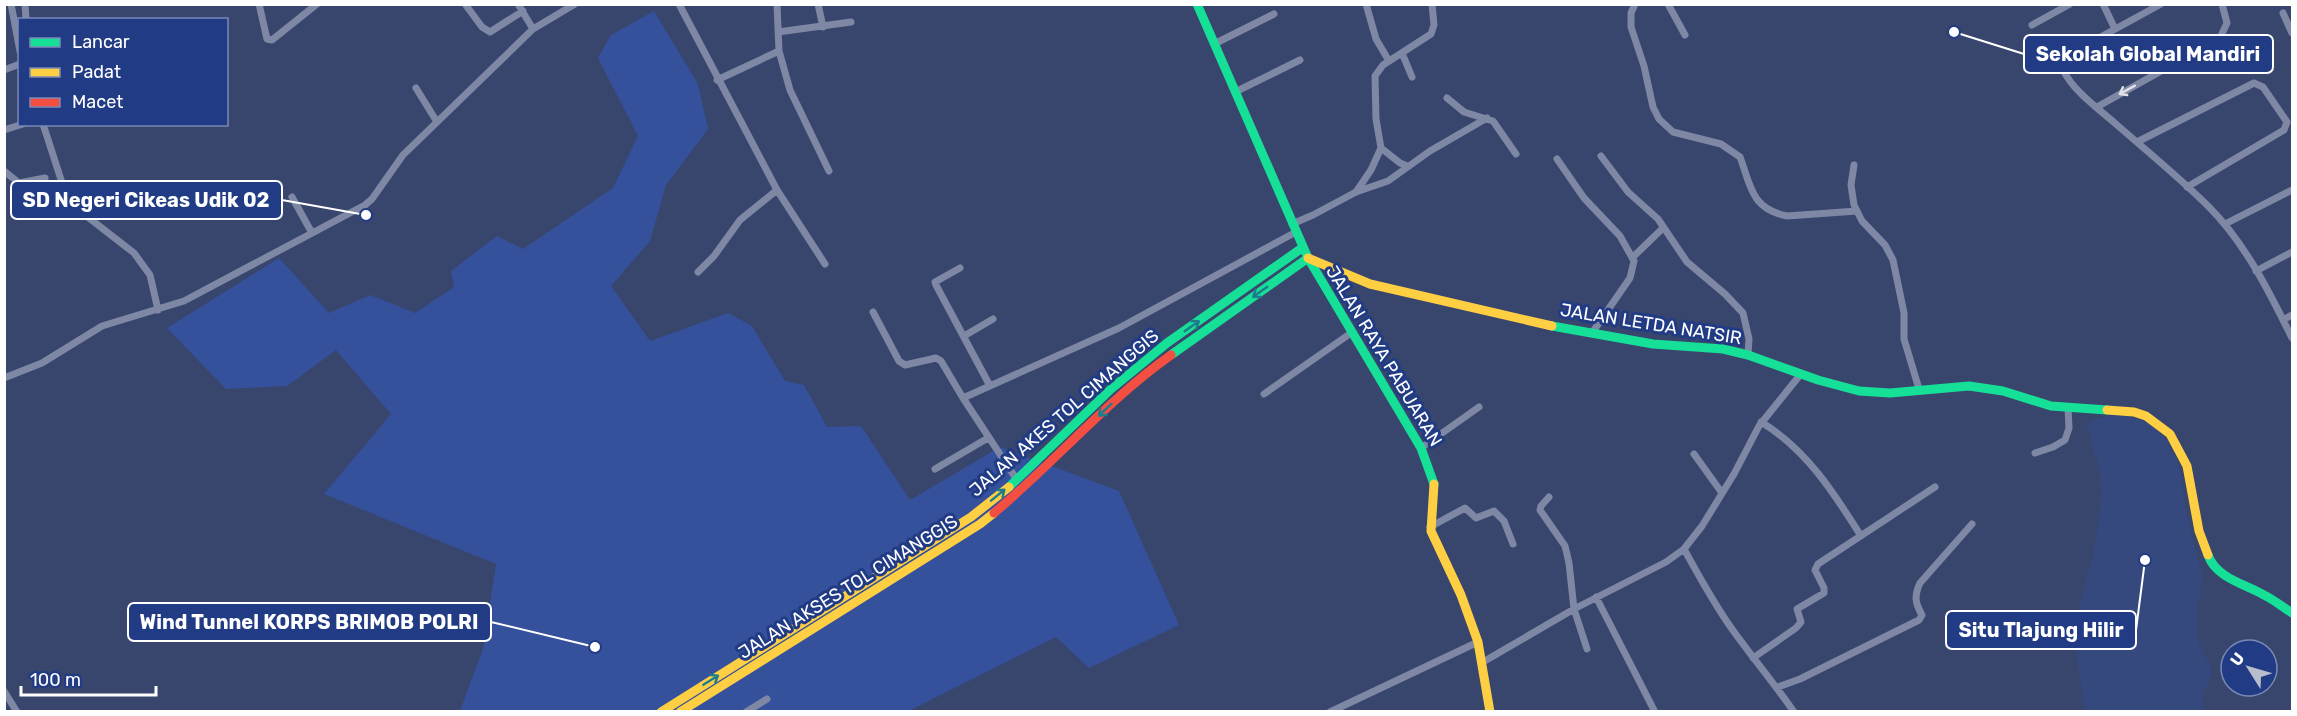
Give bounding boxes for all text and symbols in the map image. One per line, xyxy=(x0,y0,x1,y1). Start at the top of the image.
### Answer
legend xyxy=(18,18,228,126)
text: Lancar xyxy=(72,31,130,53)
callout: Sekolah Global Mandiri xyxy=(2024,35,2273,73)
text: Sekolah Global Mandiri xyxy=(2036,42,2260,66)
text: Padat xyxy=(72,61,121,83)
one-way arrow xyxy=(2119,84,2136,96)
text: Macet xyxy=(72,91,123,113)
callout: SD Negeri Cikeas Udik 02 xyxy=(11,181,282,219)
text: SD Negeri Cikeas Udik 02 xyxy=(22,188,270,212)
street label: JALAN RAYA PABUARAN xyxy=(1321,262,1447,450)
one-way arrow xyxy=(1252,286,1268,298)
street label: JALAN LETDA NATSIR xyxy=(1559,299,1744,349)
one-way arrow xyxy=(1183,320,1199,332)
street label: JALAN AKES TOL CIMANGGIS xyxy=(965,325,1163,501)
one-way arrow xyxy=(1098,403,1113,417)
one-way arrow xyxy=(990,489,1006,502)
street label: JALAN AKSES TOL CIMANGGIS xyxy=(734,510,962,664)
callout: Wind Tunnel KORPS BRIMOB POLRI xyxy=(128,603,491,641)
text: Wind Tunnel KORPS BRIMOB POLRI xyxy=(140,610,478,634)
callout: Situ Tlajung Hilir xyxy=(1946,611,2136,649)
text: Situ Tlajung Hilir xyxy=(1958,618,2124,642)
north arrow xyxy=(2219,638,2279,698)
text: U xyxy=(2226,649,2249,670)
scale bar xyxy=(21,659,156,697)
text: 100 m xyxy=(30,669,81,691)
one-way arrow xyxy=(702,674,719,687)

